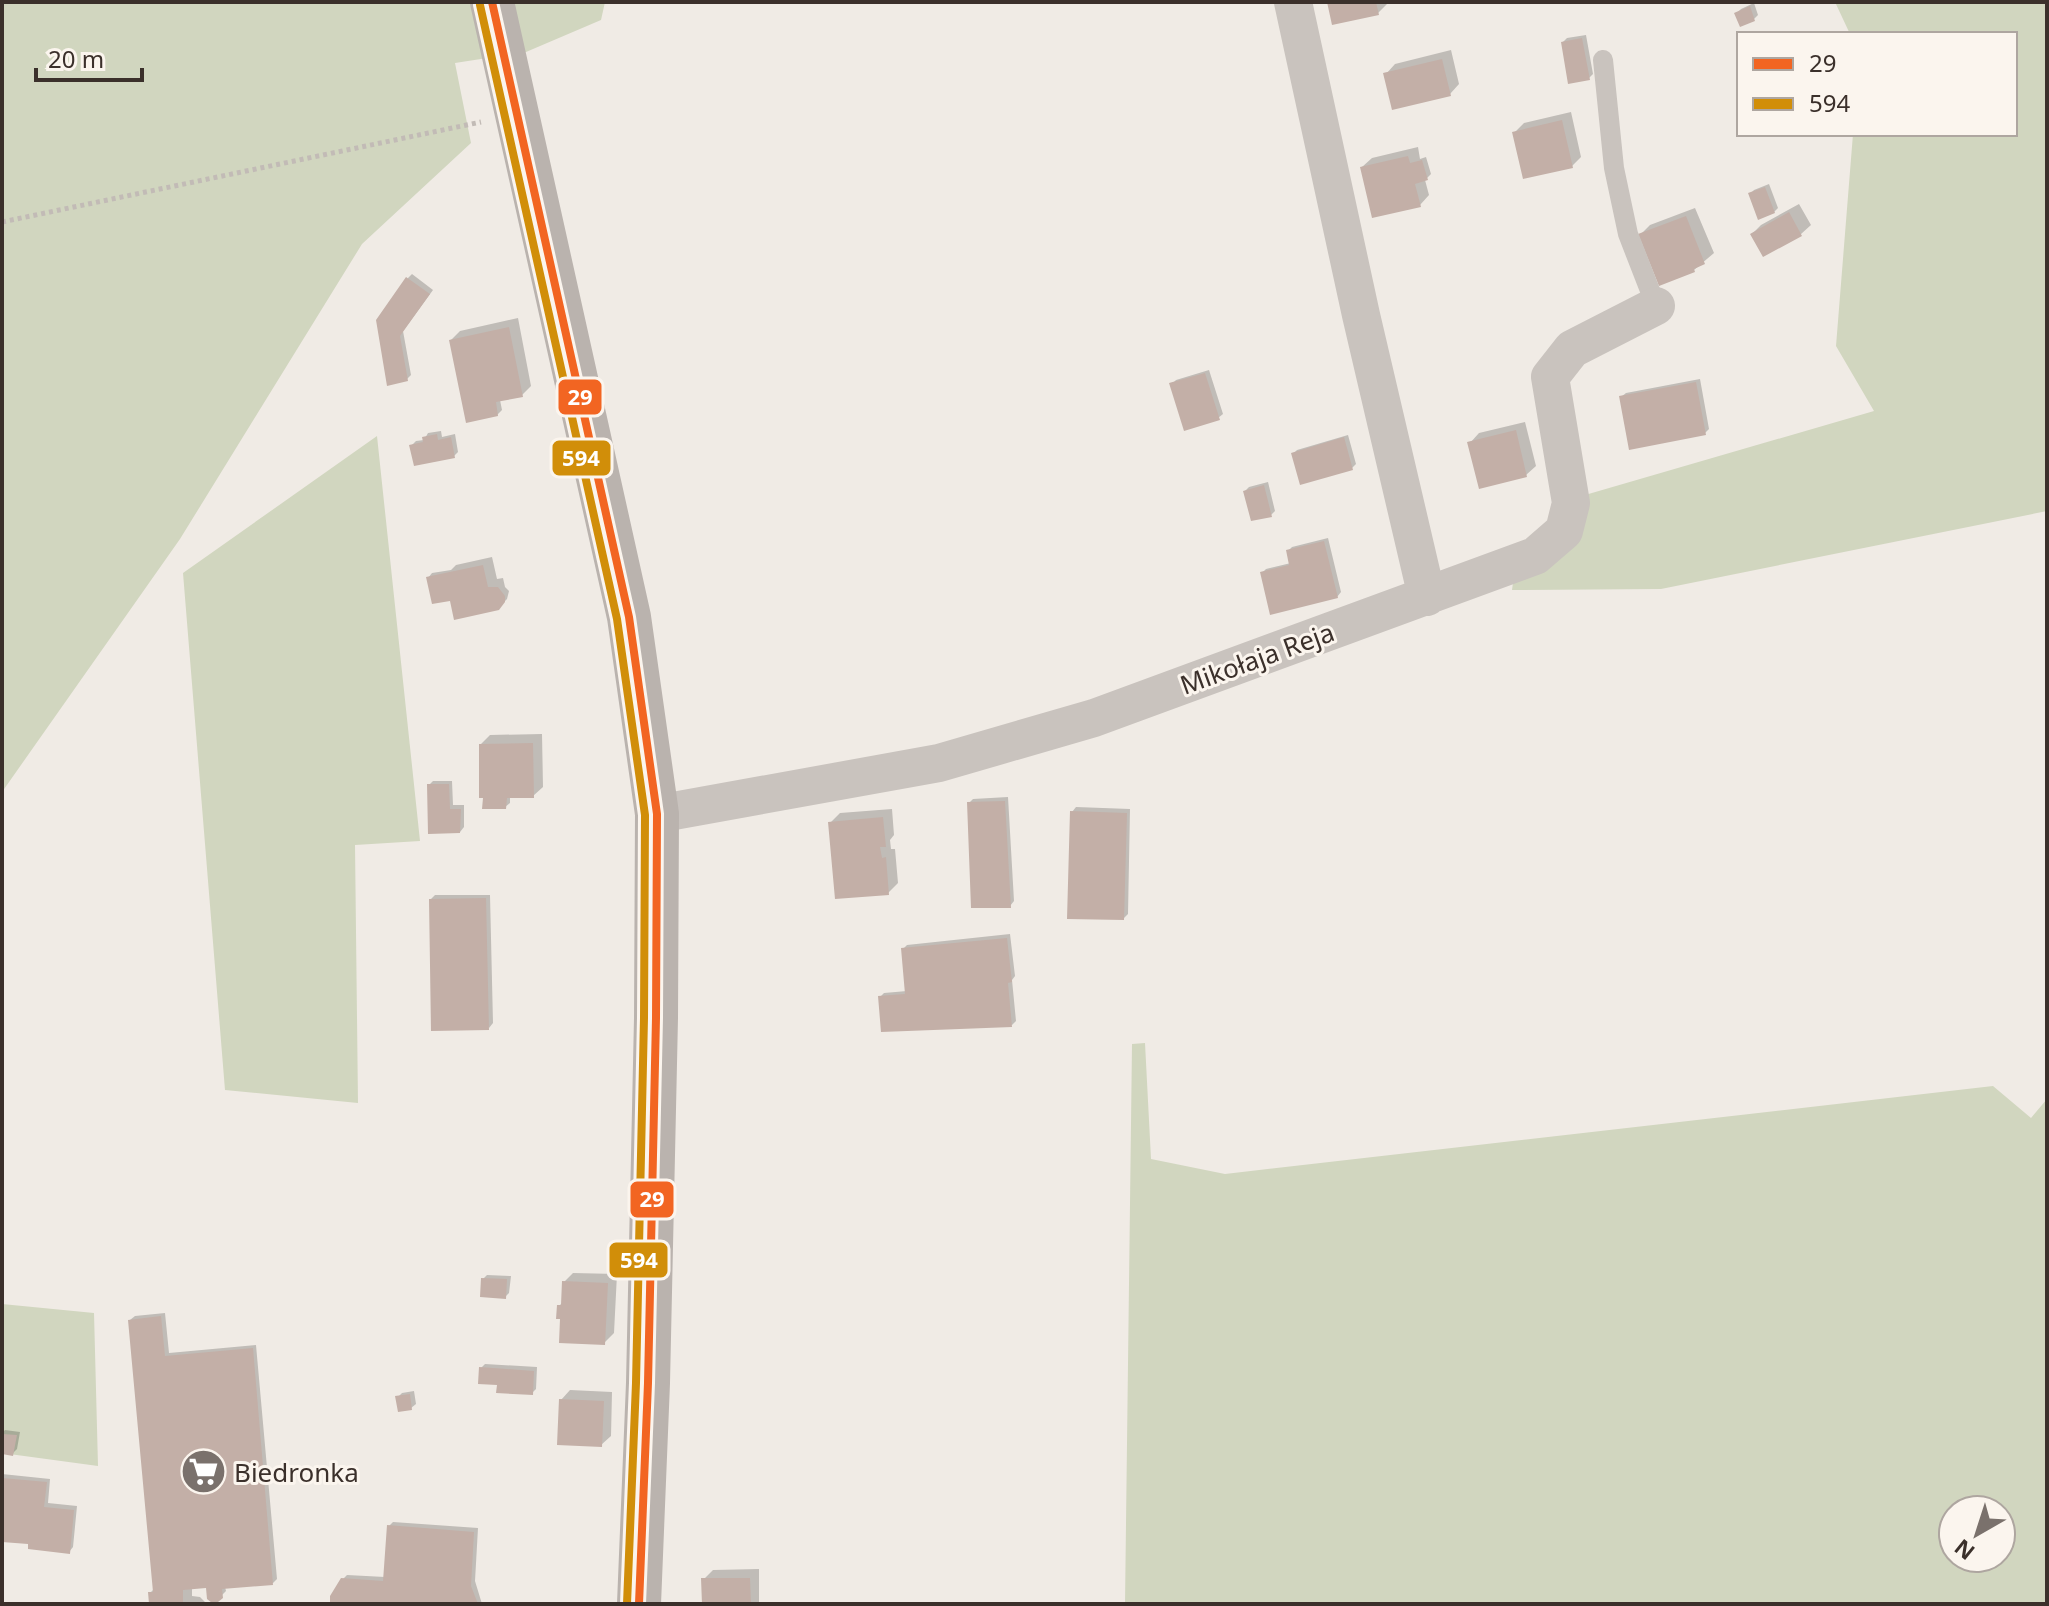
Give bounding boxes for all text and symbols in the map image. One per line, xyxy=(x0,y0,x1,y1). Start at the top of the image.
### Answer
scale bar xyxy=(36,32,142,82)
legend xyxy=(1737,32,2017,136)
text: 20 m xyxy=(48,42,104,75)
text: 29 xyxy=(1809,46,1836,79)
text: 594 xyxy=(1809,86,1850,119)
line badge: 29 xyxy=(557,378,603,416)
text: 29 xyxy=(567,381,593,411)
line badge: 594 xyxy=(551,439,612,477)
text: 594 xyxy=(562,442,600,472)
street label: Mikołaja Reja xyxy=(1175,613,1339,703)
line badge: 29 xyxy=(629,1180,675,1219)
text: 29 xyxy=(639,1183,665,1213)
line badge: 594 xyxy=(608,1241,669,1279)
text: 594 xyxy=(620,1244,658,1274)
supermarket icon: Biedronka xyxy=(179,1448,227,1496)
place label: Biedronka xyxy=(234,1454,359,1490)
north arrow xyxy=(1937,1494,2017,1574)
text: N xyxy=(1947,1533,1980,1568)

